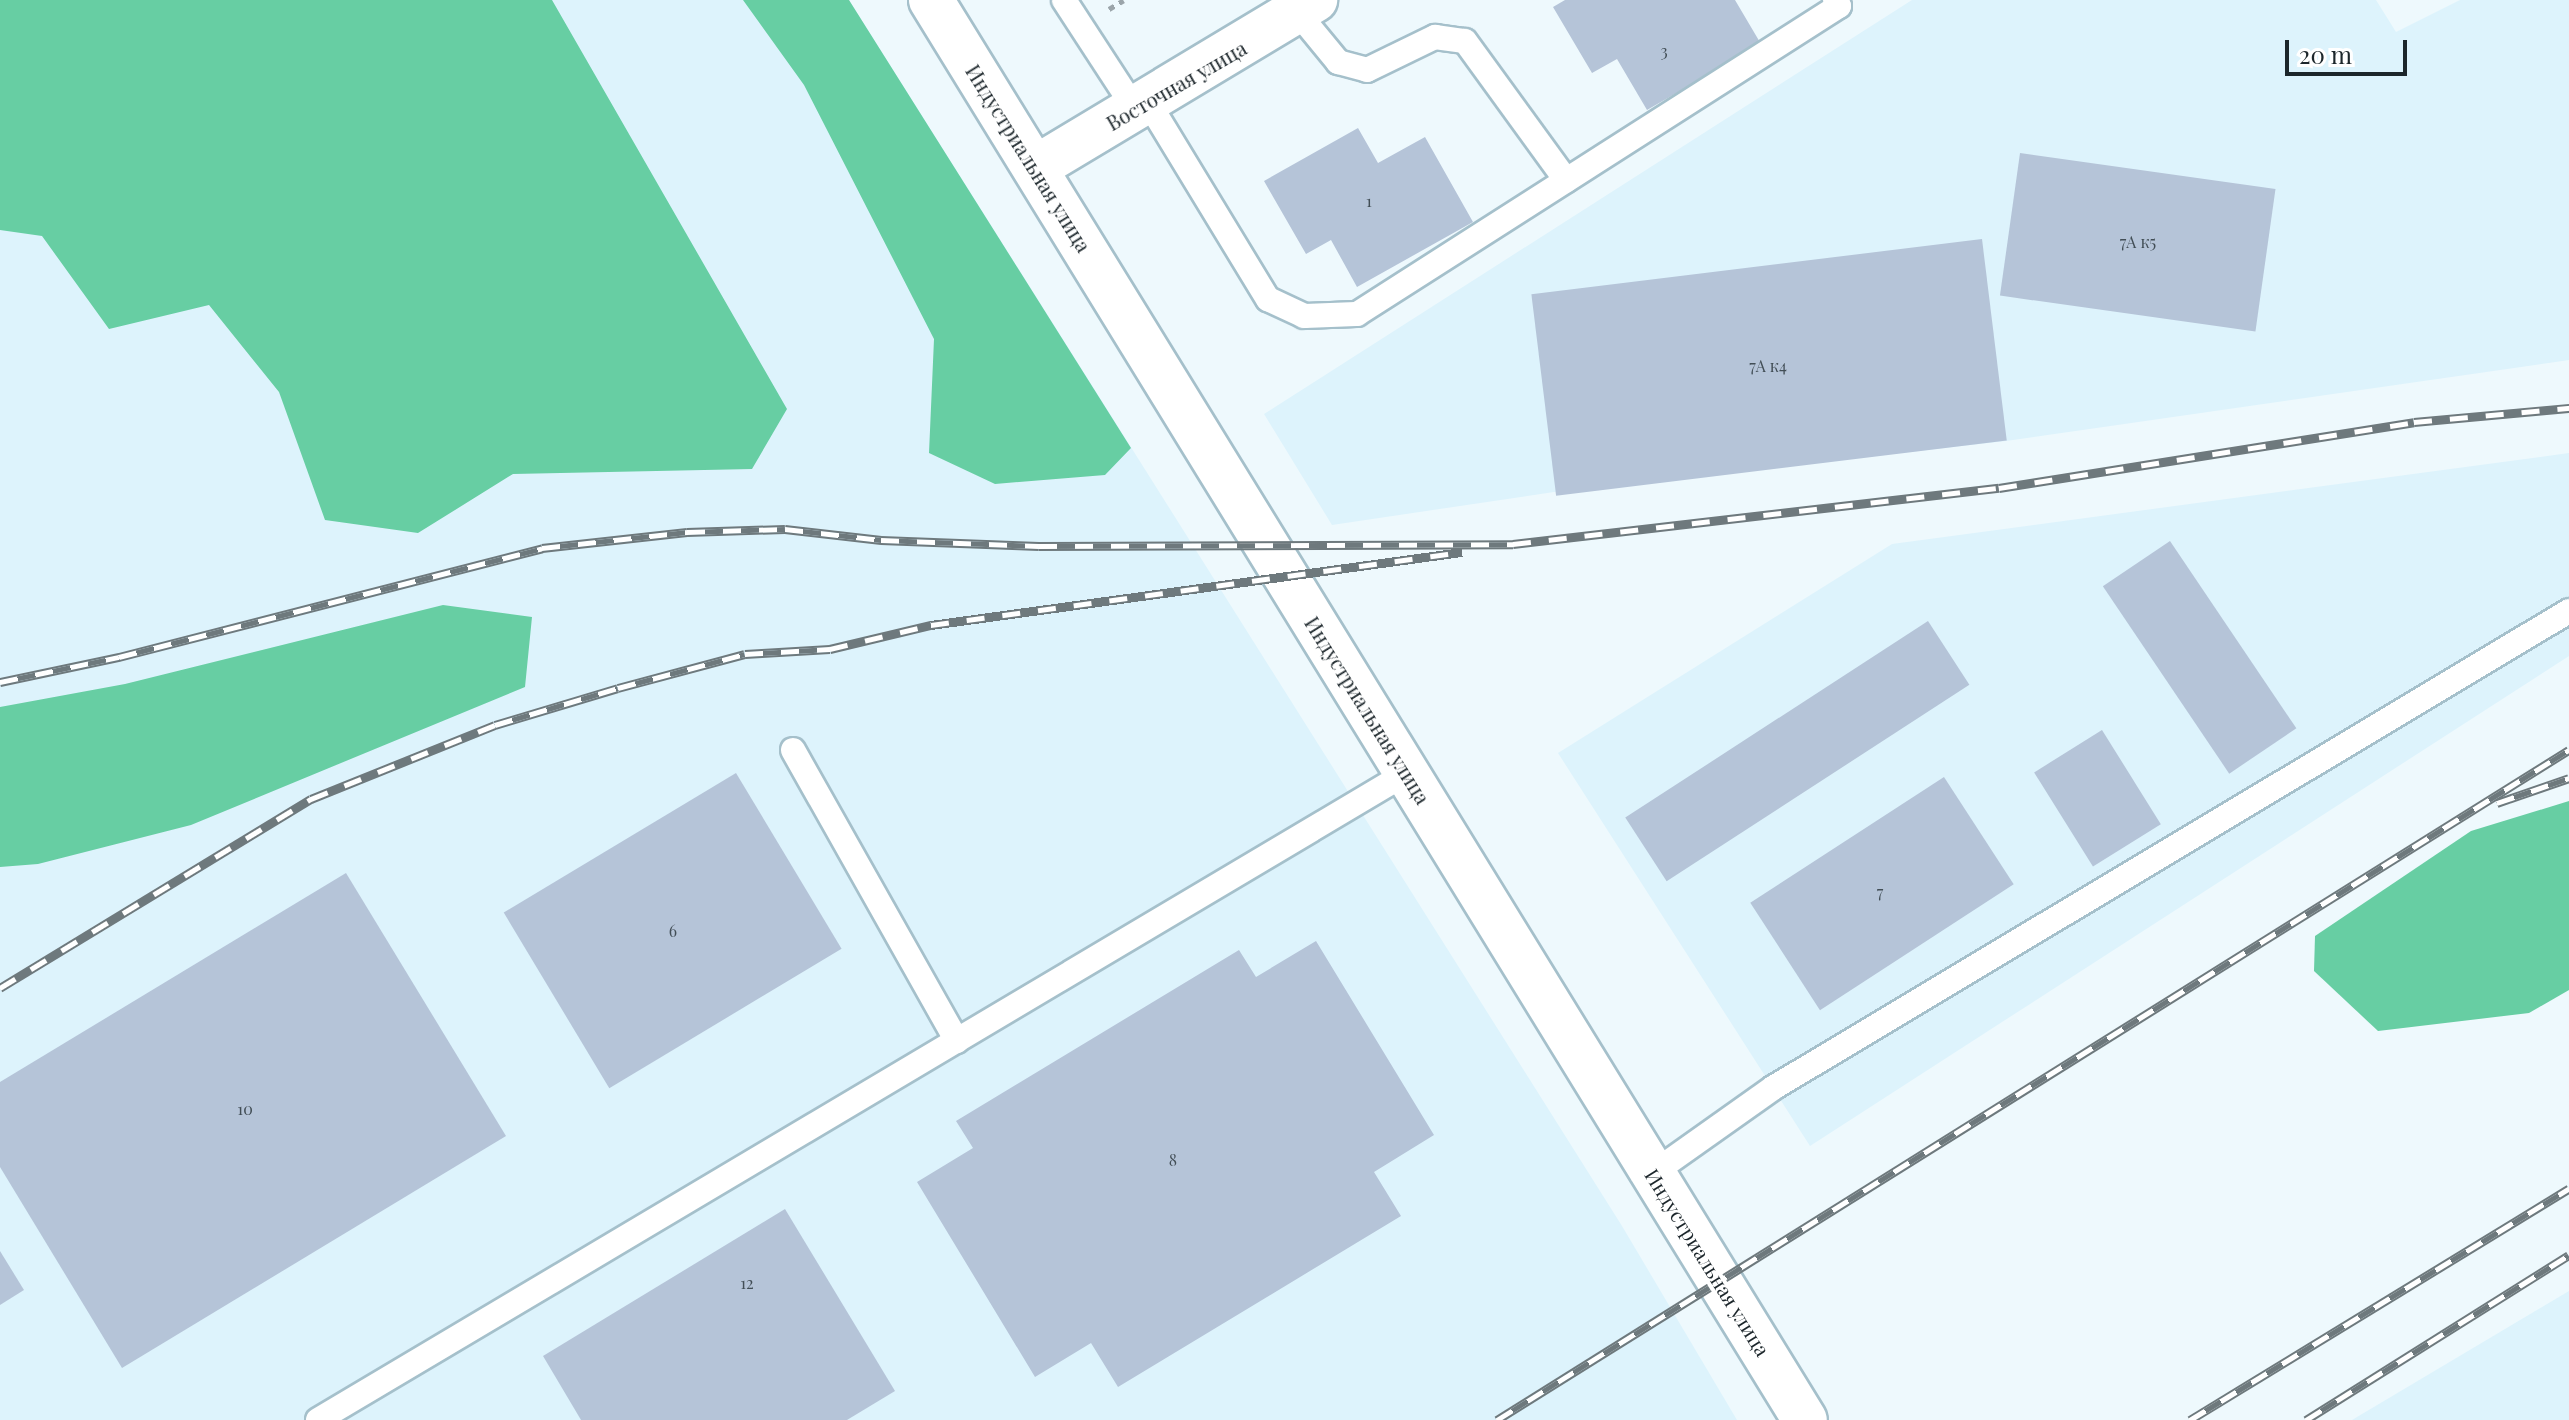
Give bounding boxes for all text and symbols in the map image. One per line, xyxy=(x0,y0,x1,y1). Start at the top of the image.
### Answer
scale bar xyxy=(2289,24,2411,74)
street label: Восточная улица xyxy=(1102,35,1250,135)
text: 20 m xyxy=(2299,38,2352,70)
house number: 3 xyxy=(1660,41,1668,61)
street label: Индустриальная улица xyxy=(961,60,1097,256)
house number: 1 xyxy=(1366,191,1372,211)
house number: 7А к5 xyxy=(2120,232,2156,252)
house number: 7А к4 xyxy=(1749,356,1787,376)
street label: Индустриальная улица xyxy=(1300,612,1436,808)
house number: 7 xyxy=(1877,882,1883,902)
house number: 6 xyxy=(669,921,677,941)
house number: 10 xyxy=(237,1099,253,1119)
house number: 8 xyxy=(1169,1150,1177,1170)
street label: Индустриальная улица xyxy=(1640,1164,1776,1360)
house number: 12 xyxy=(740,1273,754,1293)

